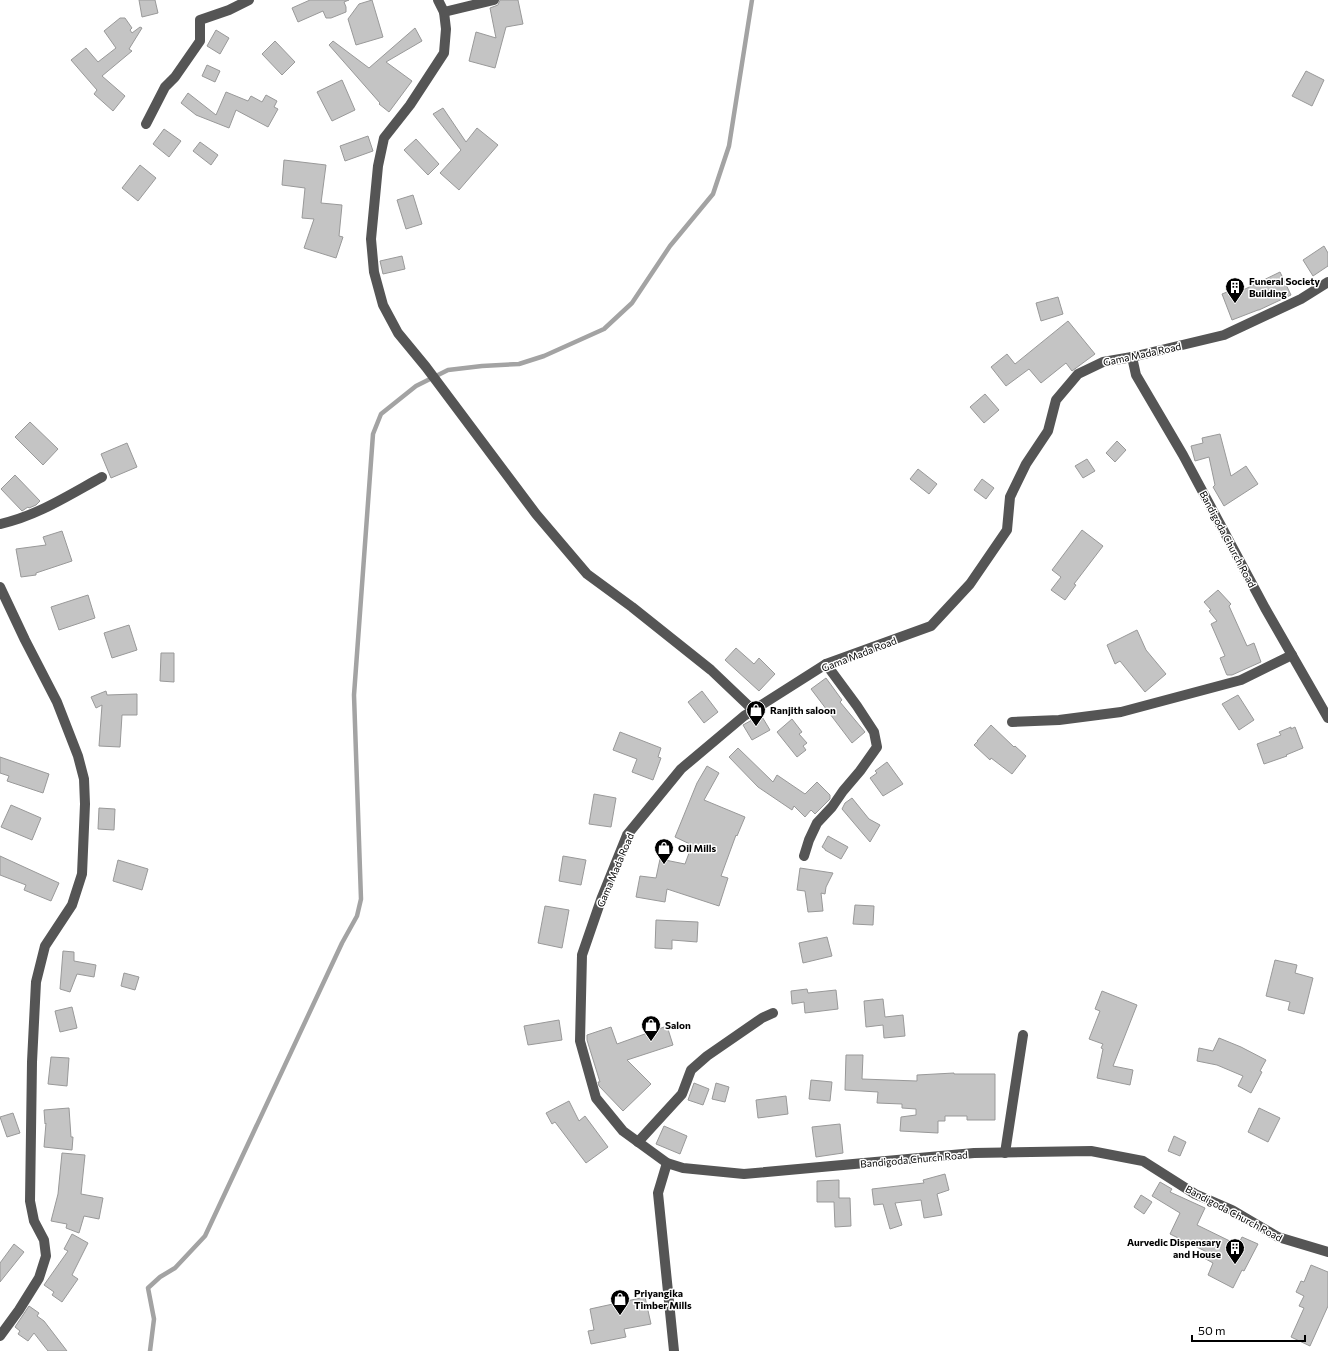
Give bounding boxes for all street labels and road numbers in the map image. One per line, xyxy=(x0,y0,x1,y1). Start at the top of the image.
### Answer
street label: Gama Mada Road xyxy=(1102,340,1182,368)
street label: Bandigoda Church Road xyxy=(1197,489,1259,590)
street label: Gama Mada Road xyxy=(820,634,898,674)
street label: Gama Mada Road xyxy=(594,831,636,909)
street label: Bandigoda Church Road xyxy=(860,1148,968,1170)
street label: Bandigoda Church Road xyxy=(1184,1182,1285,1244)

